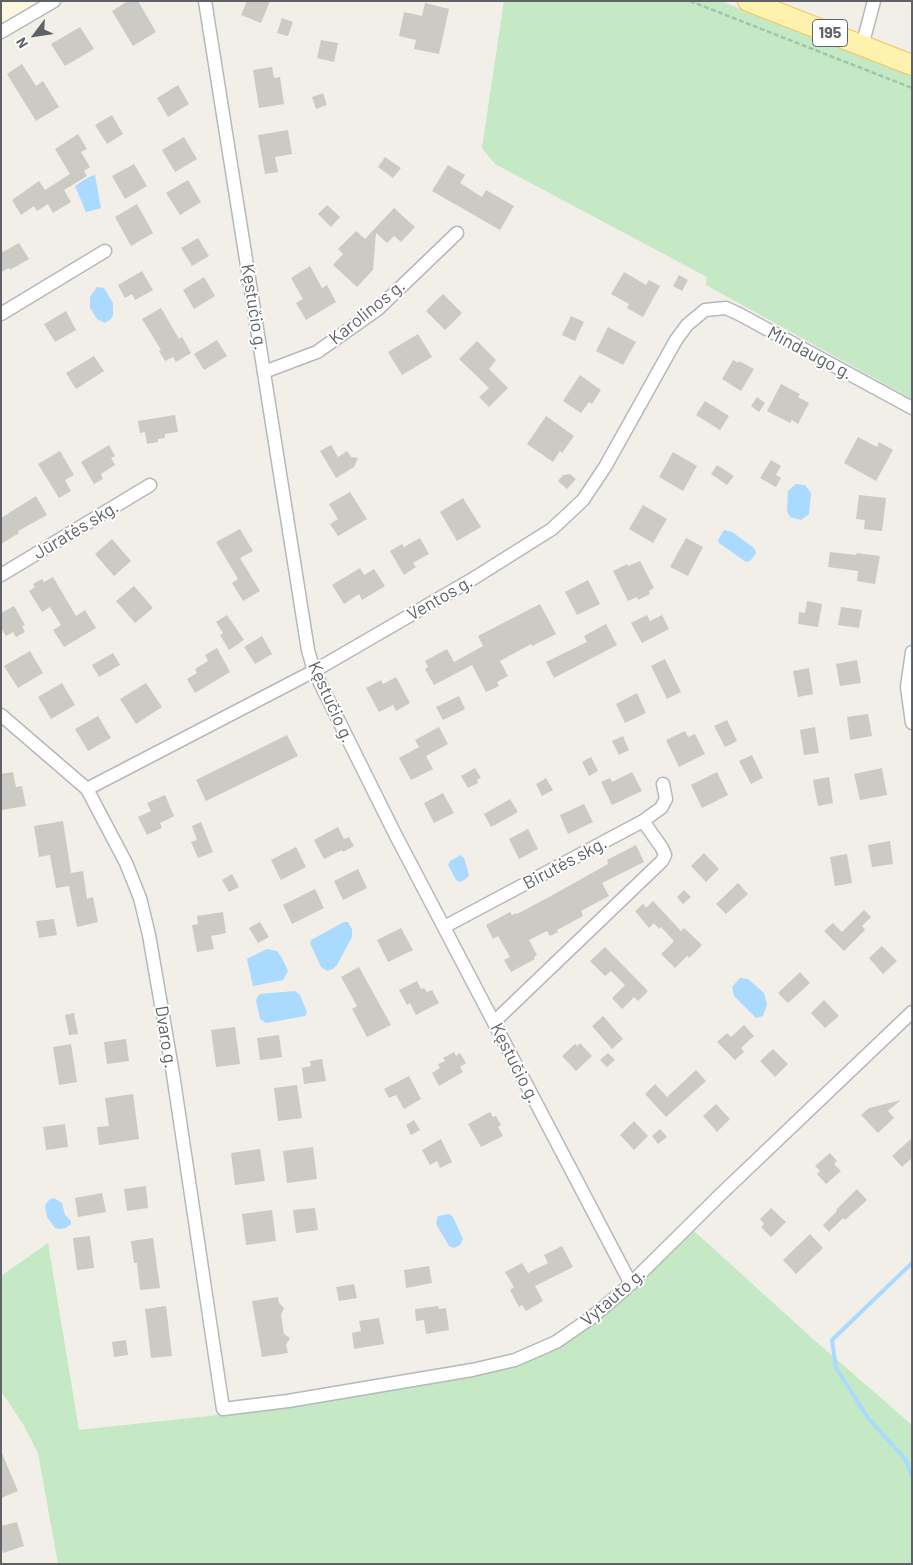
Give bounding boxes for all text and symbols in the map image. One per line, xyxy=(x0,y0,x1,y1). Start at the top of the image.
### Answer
north arrow xyxy=(10,10,60,60)
road number: 195 xyxy=(812,19,848,46)
text: N xyxy=(12,35,31,51)
street label: Kęstučio g. xyxy=(237,262,271,352)
street label: Karolinos g. xyxy=(325,275,409,349)
street label: Mindaugo g. xyxy=(764,322,856,384)
street label: Jūratės skg. xyxy=(29,496,123,564)
street label: Ventos g. xyxy=(403,571,477,625)
street label: Kęstučio g. xyxy=(303,658,359,746)
street label: Birutės skg. xyxy=(519,832,611,894)
street label: Dvaro g. xyxy=(150,1004,182,1070)
street label: Kęstučio g. xyxy=(486,1019,544,1107)
street label: Vytauto g. xyxy=(576,1263,650,1331)

